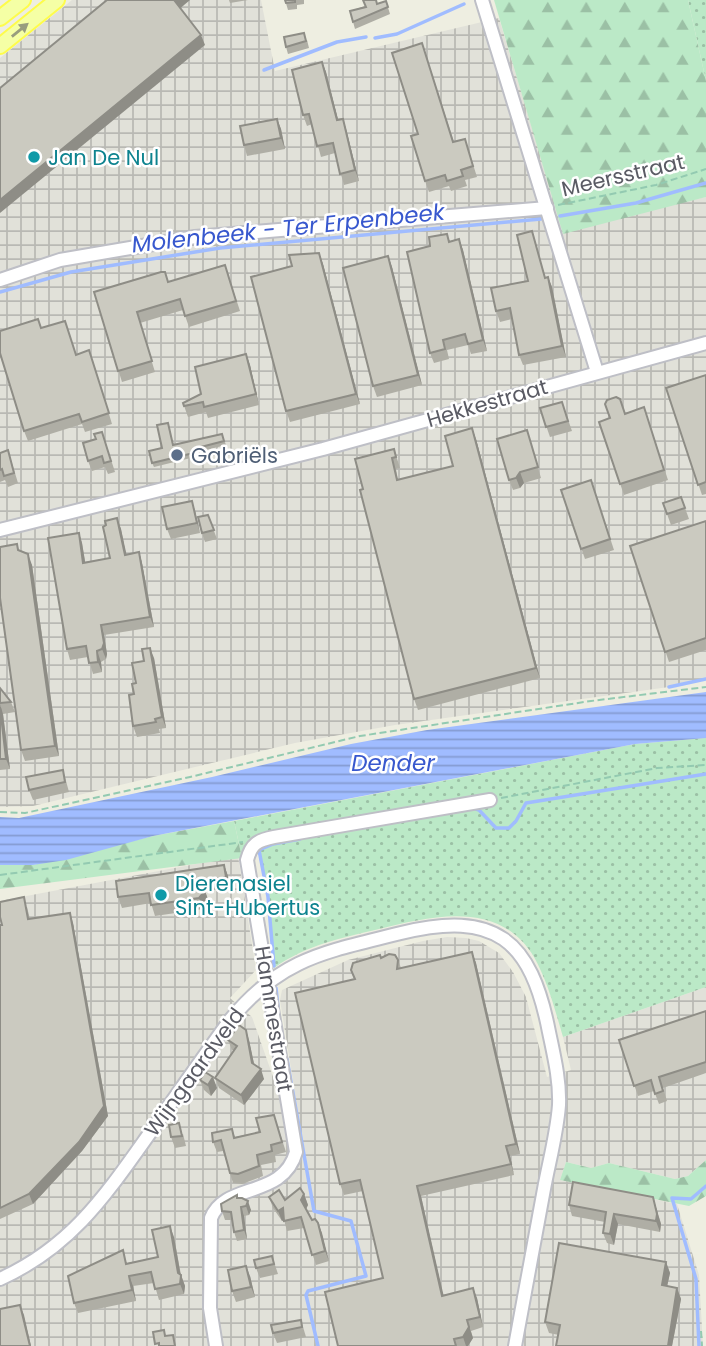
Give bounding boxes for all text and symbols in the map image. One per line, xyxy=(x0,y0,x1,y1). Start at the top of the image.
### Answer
one-way arrow xyxy=(10,23,28,38)
place label: Jan De Nul xyxy=(48,143,159,172)
street label: Meersstraat xyxy=(559,147,687,203)
marker: Jan De Nul xyxy=(26,149,42,165)
water label: Molenbeek - Ter Erpenbeek xyxy=(130,196,447,260)
street label: Hekkestraat xyxy=(423,372,551,434)
place label: Gabriëls xyxy=(191,441,278,470)
marker: Gabriëls xyxy=(169,447,185,463)
water label: Dender xyxy=(351,747,436,779)
place label: Dierenasiel Sint-Hubertus xyxy=(175,869,320,922)
marker: Dierenasiel Sint-Hubertus xyxy=(153,887,169,903)
street label: Hammestraat xyxy=(248,944,300,1094)
street label: Wijngaardveld xyxy=(137,1002,251,1142)

